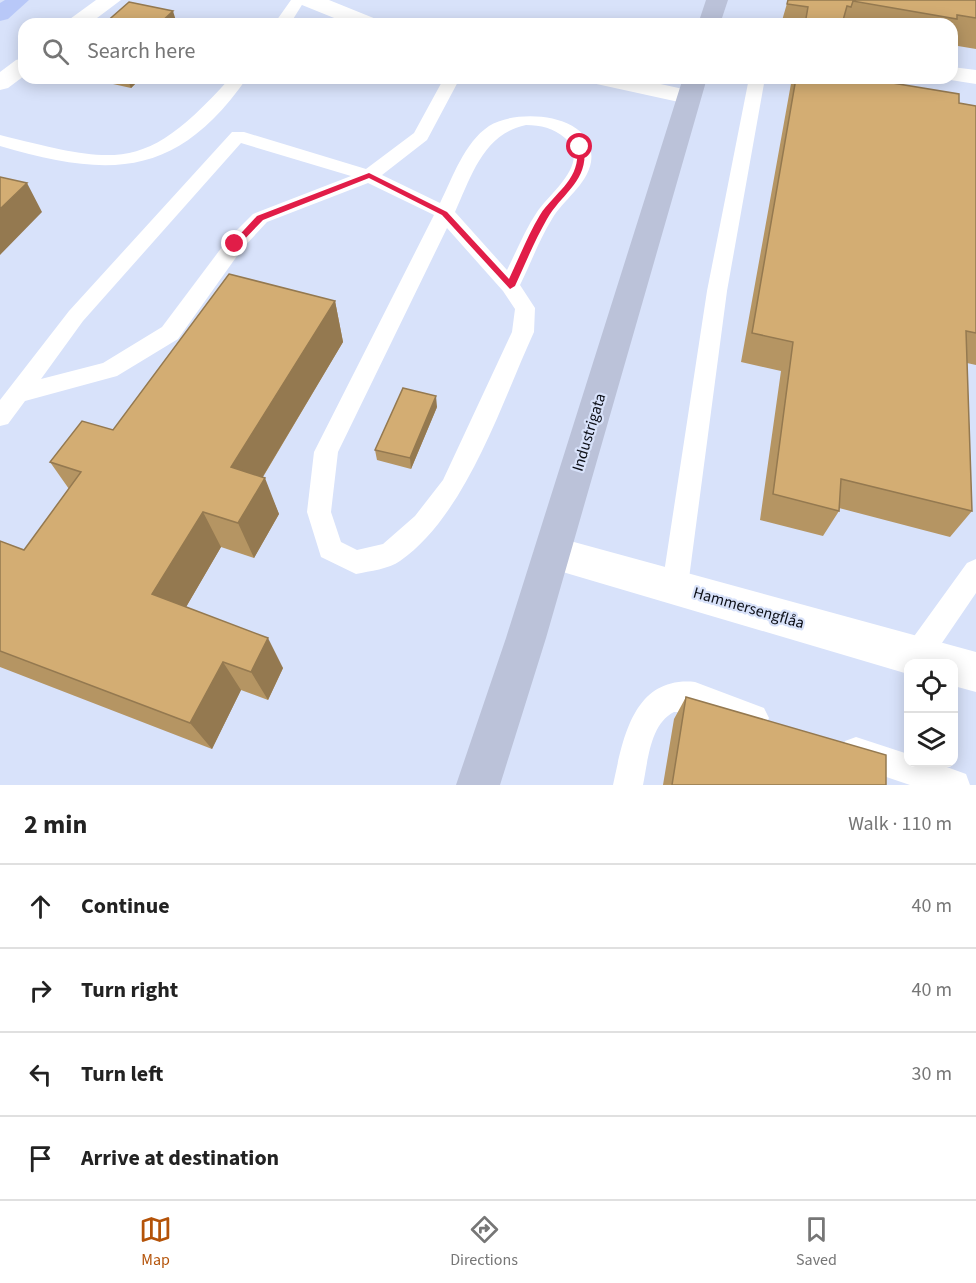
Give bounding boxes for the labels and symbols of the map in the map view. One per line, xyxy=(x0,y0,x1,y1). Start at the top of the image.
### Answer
route start xyxy=(566,133,592,159)
route end xyxy=(221,230,247,256)
street label: Industrigata xyxy=(567,391,611,474)
street label: Hammersengflåa xyxy=(691,582,807,634)

